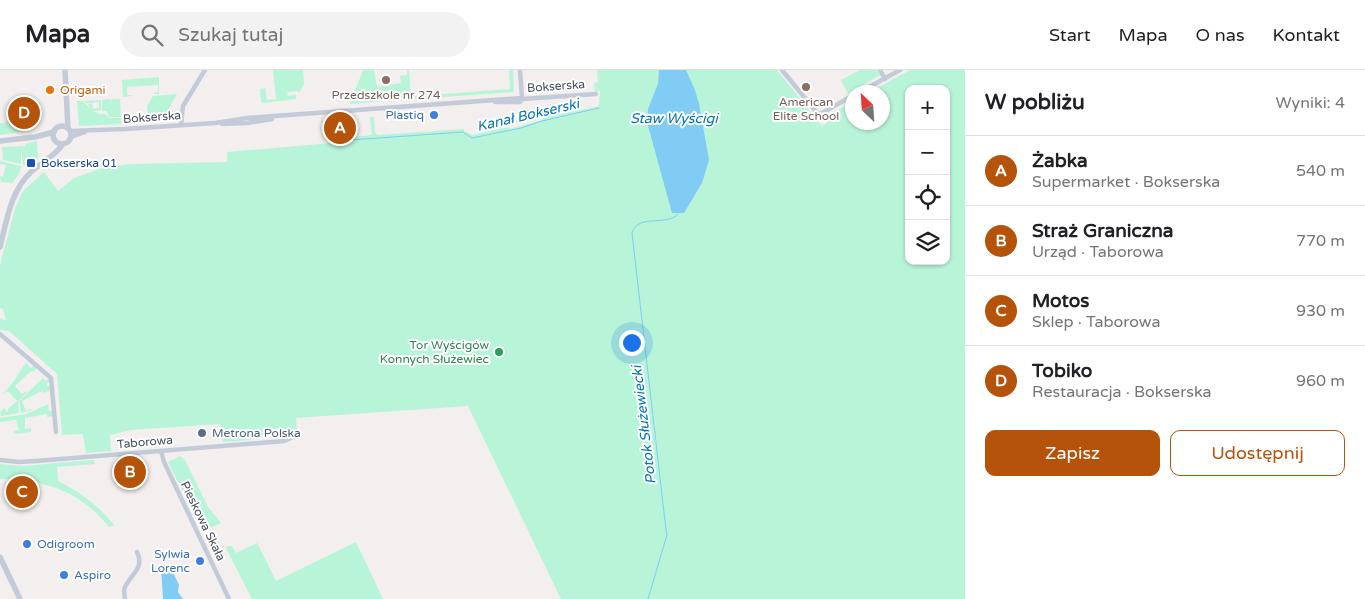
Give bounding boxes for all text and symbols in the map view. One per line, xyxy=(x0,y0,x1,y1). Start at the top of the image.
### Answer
search box xyxy=(120,12,470,57)
text: Mapa xyxy=(25,20,90,49)
icon: search xyxy=(138,21,166,49)
text: Szukaj tutaj xyxy=(178,24,283,46)
text: Start xyxy=(1049,24,1091,46)
text: Mapa xyxy=(1119,24,1168,46)
text: O nas xyxy=(1196,24,1245,46)
text: Kontakt xyxy=(1273,24,1340,46)
marker: Przedszkole nr 274 xyxy=(380,74,392,86)
street label: Bokserska xyxy=(527,77,585,95)
marker: American Elite School xyxy=(800,81,812,93)
place label: Origami xyxy=(60,83,106,97)
marker: Origami xyxy=(44,84,56,96)
north arrow xyxy=(845,85,890,130)
map controls xyxy=(905,85,950,265)
button: + xyxy=(905,85,950,130)
place label: Przedszkole nr 274 xyxy=(332,88,441,102)
text: W pobliżu xyxy=(985,90,1085,115)
text: Wyniki: 4 xyxy=(1276,93,1345,113)
pin: D xyxy=(8,94,40,132)
water label: Kanał Bokserski xyxy=(475,95,582,135)
place label: American Elite School xyxy=(773,95,839,123)
street label: Bokserska xyxy=(123,108,181,126)
place label: Plastiq xyxy=(385,108,424,122)
pin: A xyxy=(324,109,356,147)
marker: Plastiq xyxy=(428,109,440,121)
water label: Staw Wyścigi xyxy=(630,110,719,127)
button: − xyxy=(905,130,950,175)
text: Żabka xyxy=(1032,150,1088,172)
place label: Bokserska 01 xyxy=(41,156,117,170)
marker: Bokserska 01 xyxy=(25,157,37,169)
text: A xyxy=(995,161,1007,181)
text: 540 m xyxy=(1296,161,1345,181)
text: Supermarket · Bokserska xyxy=(1032,172,1220,192)
button: locate xyxy=(905,175,950,220)
button: layers xyxy=(905,220,950,265)
text: Straż Graniczna xyxy=(1032,220,1173,242)
text: B xyxy=(995,231,1007,251)
text: 770 m xyxy=(1296,231,1345,251)
text: Urząd · Taborowa xyxy=(1032,242,1164,262)
text: Motos xyxy=(1032,290,1089,312)
text: C xyxy=(995,301,1007,321)
text: 930 m xyxy=(1296,301,1345,321)
text: Sklep · Taborowa xyxy=(1032,312,1160,332)
your location xyxy=(619,330,645,356)
place label: Tor Wyścigów Konnych Służewiec xyxy=(380,338,489,366)
marker: Tor Wyścigów Konnych Służewiec xyxy=(493,346,505,358)
text: Tobiko xyxy=(1032,360,1092,382)
water label: Potok Służewiecki xyxy=(628,363,660,485)
text: D xyxy=(995,371,1007,391)
text: 960 m xyxy=(1296,371,1345,391)
text: Restauracja · Bokserska xyxy=(1032,382,1212,402)
place label: Metrona Polska xyxy=(212,426,301,440)
marker: Metrona Polska xyxy=(196,427,208,439)
button: Zapisz xyxy=(985,430,1160,476)
button: Udostępnij xyxy=(1170,430,1345,476)
street label: Taborowa xyxy=(117,433,173,451)
pin: B xyxy=(114,453,146,491)
pin: C xyxy=(6,473,38,511)
street label: Pieskowa Skała xyxy=(178,479,228,563)
place label: Odigroom xyxy=(37,537,95,551)
marker: Odigroom xyxy=(21,538,33,550)
place label: Sylwia Lorenc xyxy=(151,547,190,575)
marker: Sylwia Lorenc xyxy=(194,555,206,567)
place label: Aspiro xyxy=(74,568,111,582)
marker: Aspiro xyxy=(58,569,70,581)

